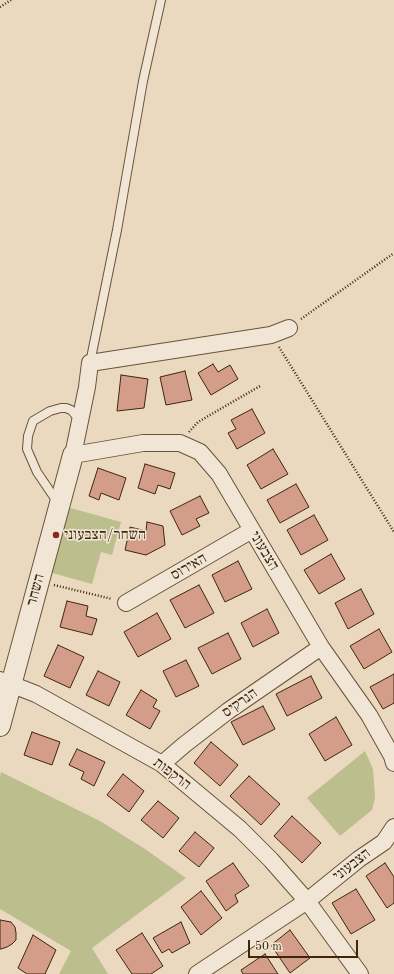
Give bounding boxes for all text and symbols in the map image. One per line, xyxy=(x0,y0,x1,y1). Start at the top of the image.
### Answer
place label: השחר/הצבעוני xyxy=(64,526,146,544)
street label: הצבעוני xyxy=(245,528,283,574)
marker: השחר/הצבעוני xyxy=(51,530,61,540)
street label: האירוס xyxy=(168,550,210,584)
street label: השחר xyxy=(23,572,49,608)
street label: הנרקיס xyxy=(219,684,261,722)
street label: הרקפות xyxy=(150,754,194,794)
street label: הצבעוני xyxy=(330,845,374,885)
scale bar xyxy=(250,932,360,958)
text: 50 m xyxy=(255,941,282,953)

